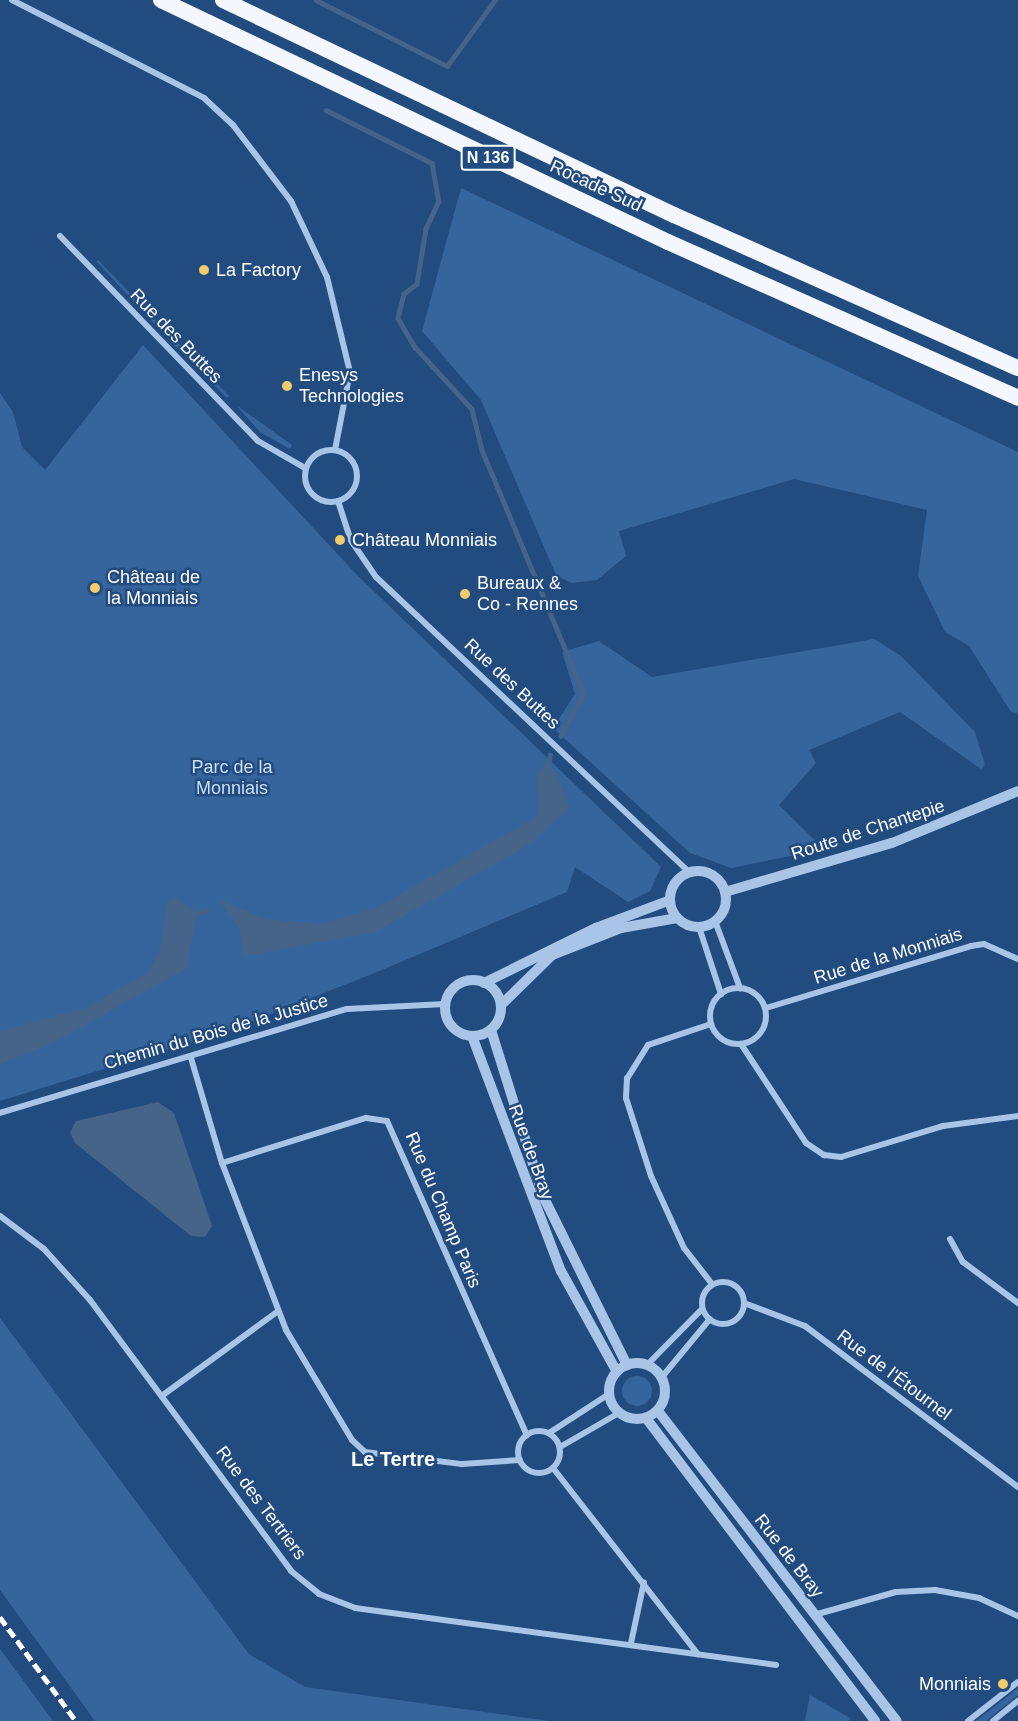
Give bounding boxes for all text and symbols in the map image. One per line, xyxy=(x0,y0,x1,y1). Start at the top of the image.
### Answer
road number: N 136 xyxy=(460,145,516,171)
street label: Rocade Sud xyxy=(547,155,645,217)
place label: La Factory xyxy=(216,259,301,281)
marker: La Factory xyxy=(197,263,211,277)
street label: Rue des Buttes xyxy=(125,284,227,388)
place label: Enesys Technologies xyxy=(299,365,404,407)
marker: Enesys Technologies xyxy=(280,379,294,393)
place label: Château Monniais xyxy=(352,529,497,551)
marker: Château Monniais xyxy=(333,533,347,547)
place label: Château de la Monniais xyxy=(107,567,200,610)
place label: Bureaux & Co - Rennes xyxy=(477,573,578,616)
marker: Château de la Monniais xyxy=(88,581,102,595)
marker: Bureaux & Co - Rennes xyxy=(458,587,472,601)
street label: Rue des Buttes xyxy=(460,634,564,734)
park label: Parc de la Monniais xyxy=(191,757,273,800)
street label: Route de Chantepie xyxy=(789,795,947,865)
street label: Rue de la Monniais xyxy=(811,923,965,989)
street label: Chemin du Bois de la Justice xyxy=(101,990,331,1074)
street label: Rue de Bray xyxy=(504,1101,558,1203)
street label: Rue du Champ Paris xyxy=(400,1129,486,1291)
street label: Rue de l'Étournel xyxy=(833,1325,955,1425)
street label: Rue des Tertriers xyxy=(211,1442,311,1564)
district label: Le Tertre xyxy=(351,1447,435,1471)
street label: Rue de Bray xyxy=(750,1510,828,1602)
place label: Monniais xyxy=(919,1673,991,1695)
marker: Monniais xyxy=(996,1677,1010,1691)

